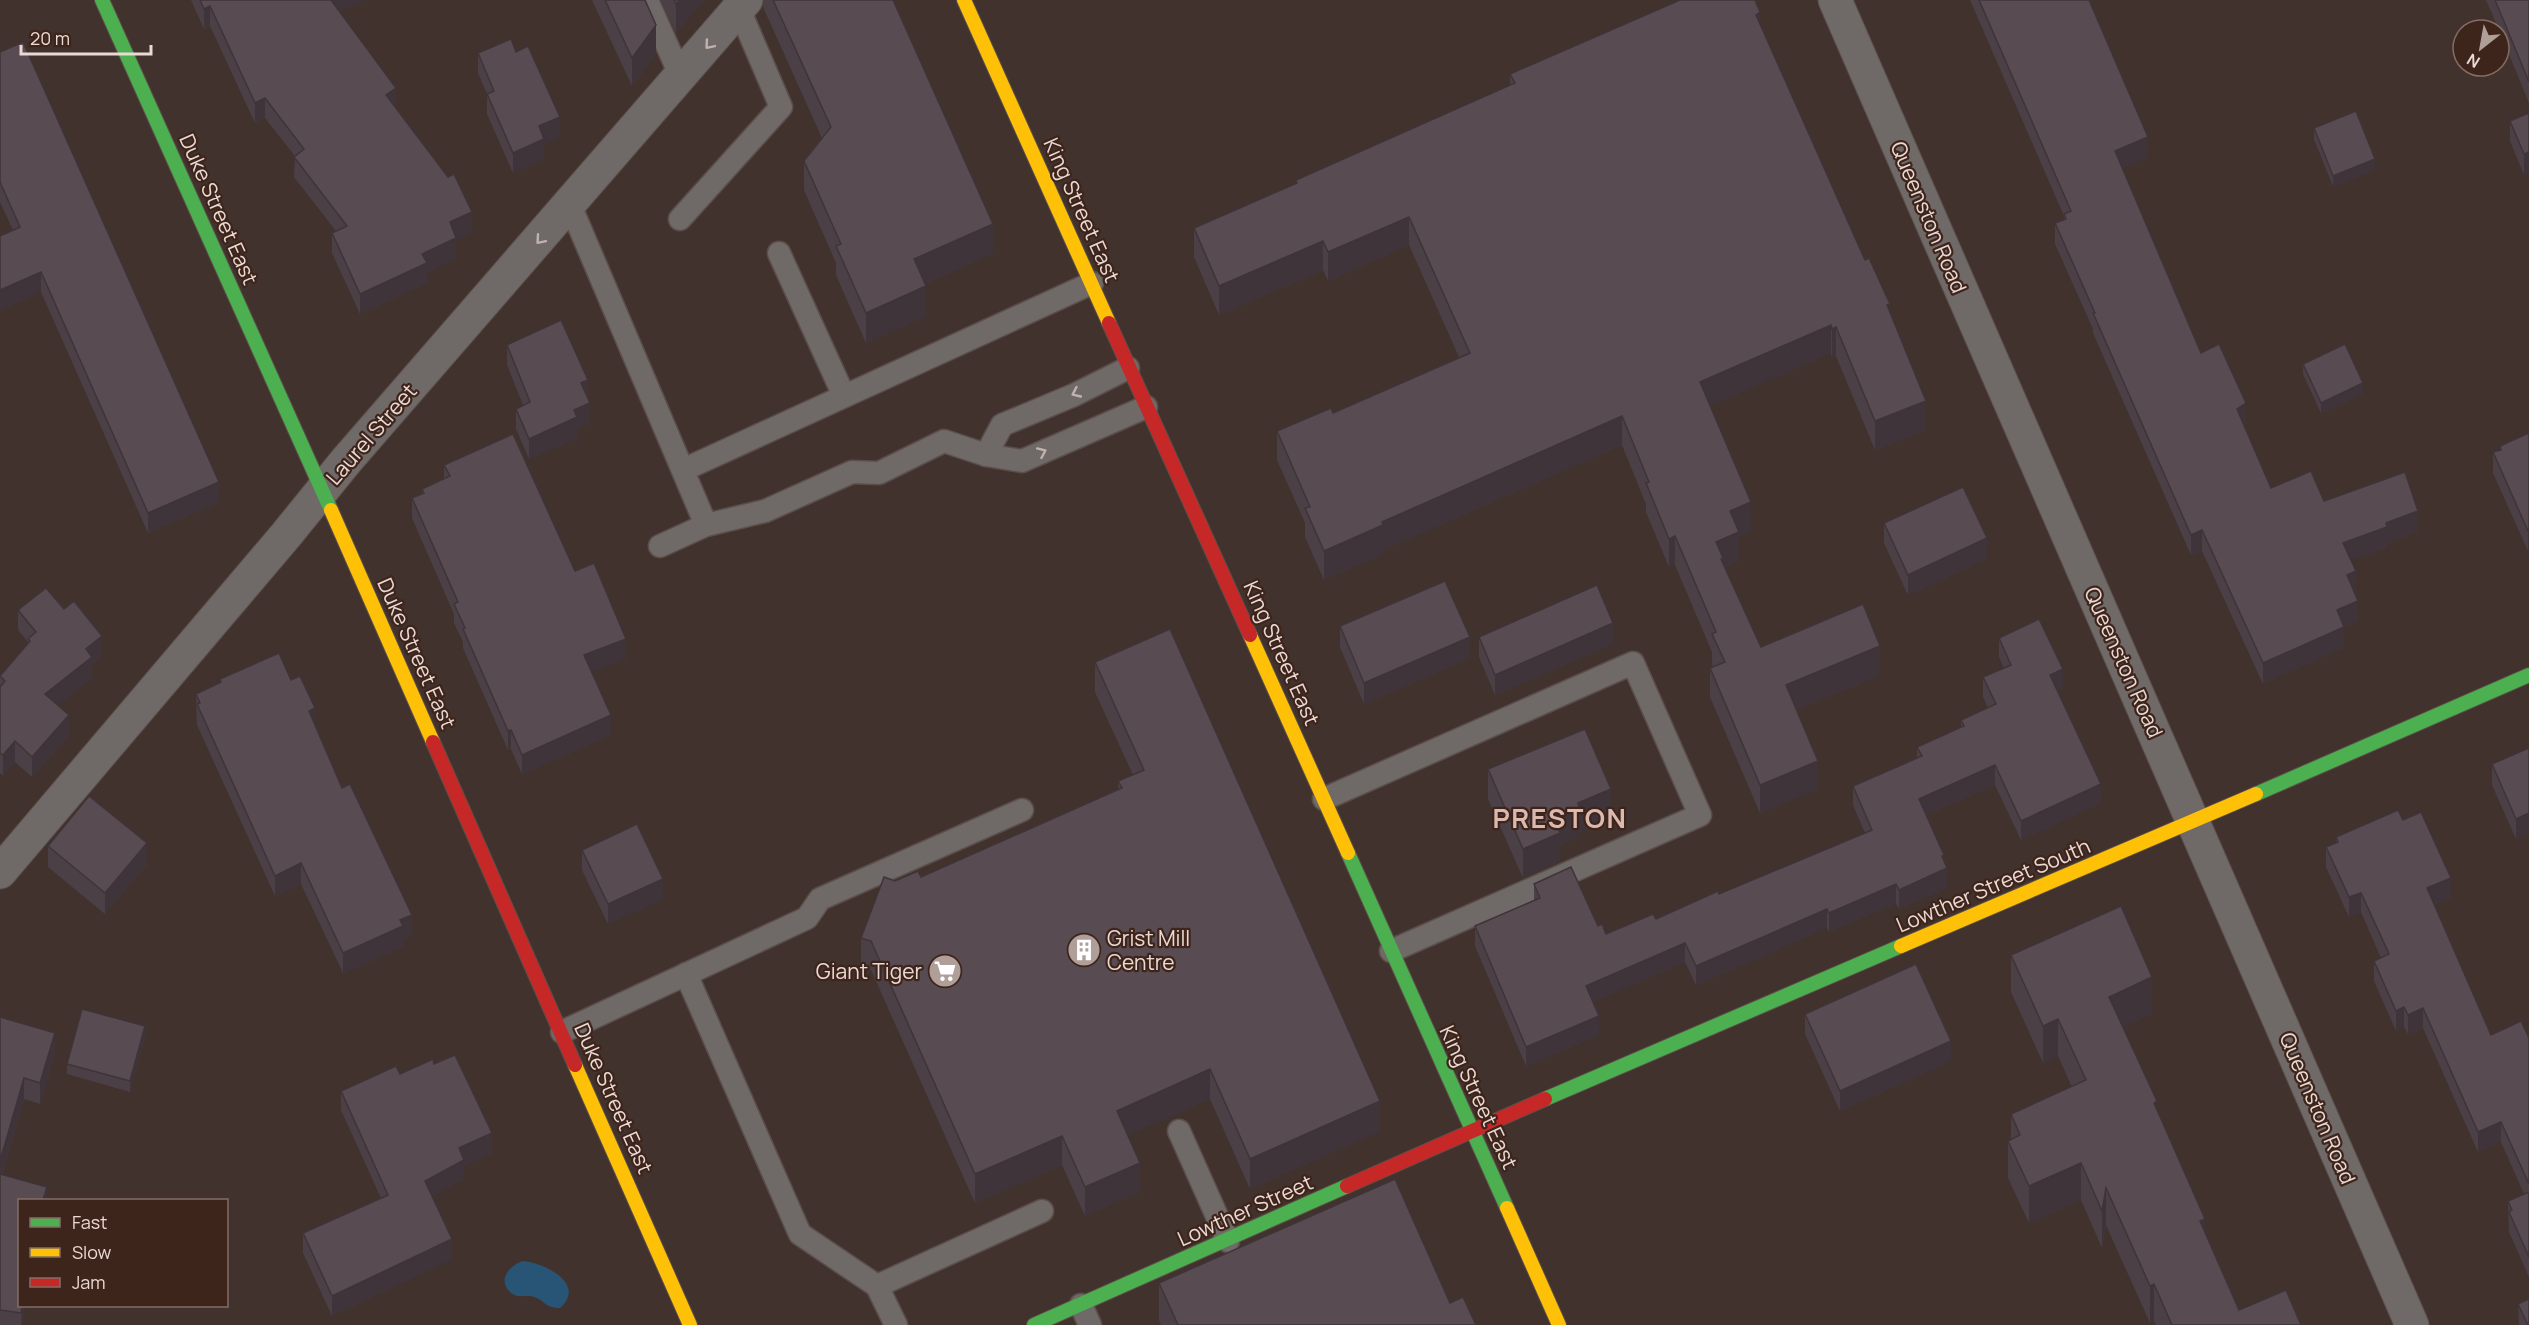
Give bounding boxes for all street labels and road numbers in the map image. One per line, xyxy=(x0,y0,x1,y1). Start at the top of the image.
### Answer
street label: Duke Street East xyxy=(173,129,265,289)
street label: King Street East xyxy=(1038,133,1126,287)
street label: Queenston Road xyxy=(1884,137,1974,297)
street label: Laurel Street xyxy=(319,378,423,490)
street label: Duke Street East xyxy=(371,573,463,733)
street label: King Street East xyxy=(1238,576,1326,730)
street label: Queenston Road xyxy=(2078,582,2170,742)
street label: Lowther Street South xyxy=(1892,831,2094,939)
street label: Duke Street East xyxy=(568,1018,660,1178)
street label: King Street East xyxy=(1433,1021,1525,1173)
street label: Queenston Road xyxy=(2273,1028,2363,1188)
street label: Lowther Street xyxy=(1173,1168,1317,1252)

